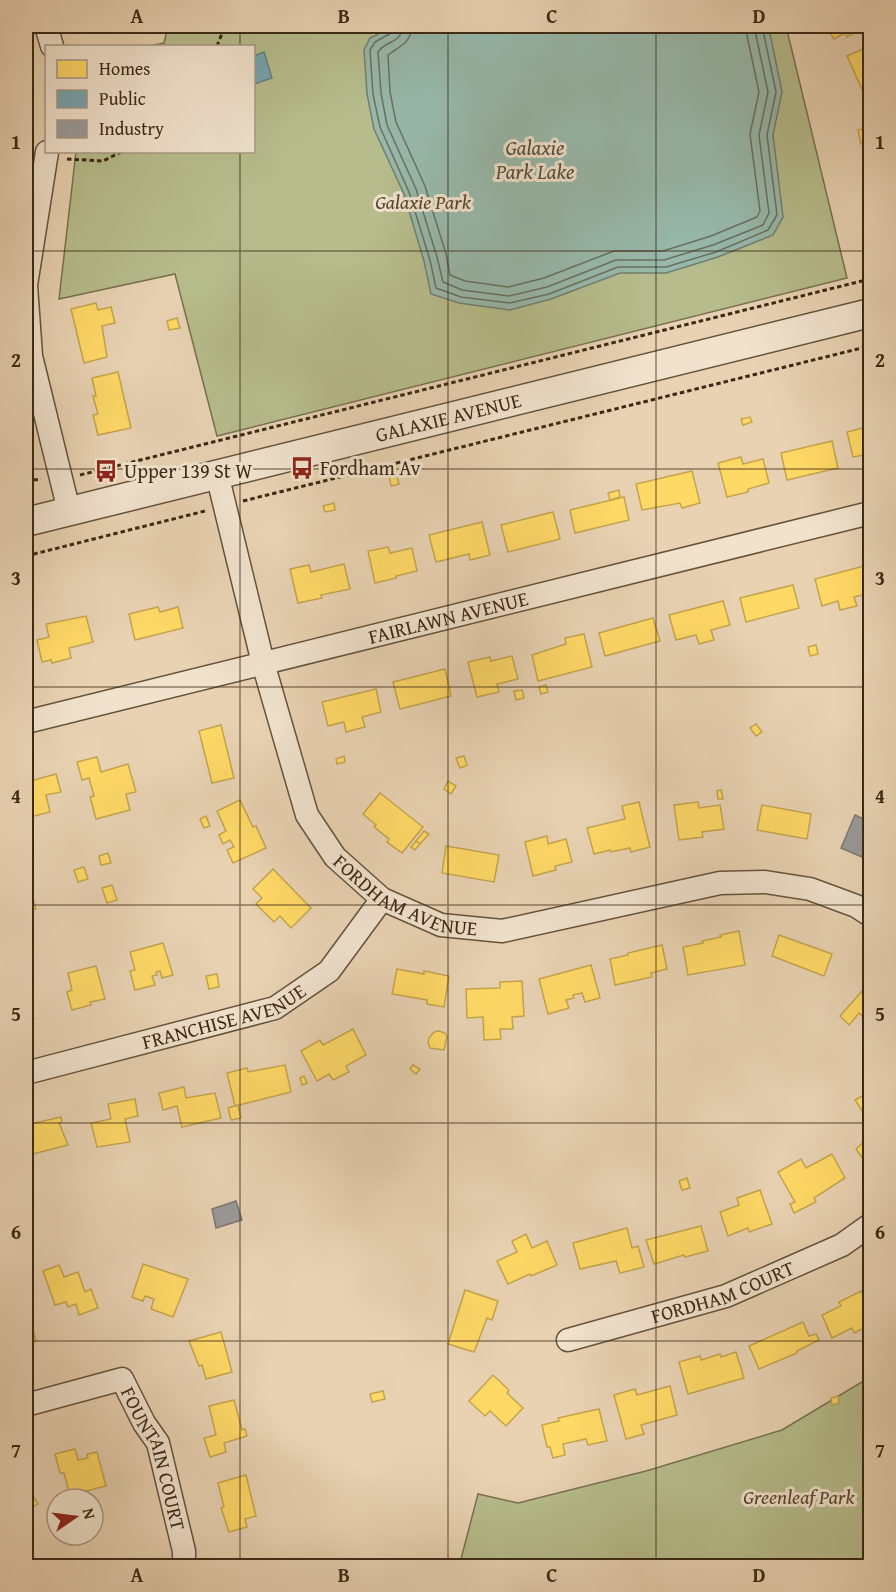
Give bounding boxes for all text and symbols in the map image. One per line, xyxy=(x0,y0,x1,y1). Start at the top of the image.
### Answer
text: A xyxy=(131,1,144,30)
text: B xyxy=(338,1,350,30)
text: C xyxy=(546,1,558,30)
text: D xyxy=(752,1,766,30)
legend xyxy=(45,45,255,153)
text: Homes xyxy=(99,55,150,82)
text: Public xyxy=(99,85,146,112)
text: Industry xyxy=(99,115,164,142)
text: 1 xyxy=(11,127,21,156)
text: 1 xyxy=(875,127,885,156)
water label: Galaxie Park Lake xyxy=(495,132,574,187)
park label: Galaxie Park xyxy=(375,187,472,216)
text: 2 xyxy=(11,345,21,374)
text: 2 xyxy=(875,345,885,374)
street label: GALAXIE AVENUE xyxy=(372,385,524,449)
place label: Fordham Av xyxy=(320,453,420,482)
bus stop icon: Fordham Av xyxy=(289,455,315,481)
place label: Upper 139 St W xyxy=(124,456,252,485)
bus stop icon: Upper 139 St W xyxy=(93,458,119,484)
text: 3 xyxy=(11,563,21,592)
text: 3 xyxy=(875,563,885,592)
street label: FAIRLAWN AVENUE xyxy=(365,583,531,651)
text: 4 xyxy=(11,781,21,810)
text: 4 xyxy=(875,781,885,810)
street label: FORDHAM AVENUE xyxy=(327,847,479,942)
street label: FRANCHISE AVENUE xyxy=(139,976,311,1056)
text: 5 xyxy=(11,999,21,1028)
text: 5 xyxy=(875,999,885,1028)
text: 6 xyxy=(11,1217,21,1246)
text: 6 xyxy=(875,1217,885,1246)
street label: FORDHAM COURT xyxy=(648,1253,799,1330)
street label: FOUNTAIN COURT xyxy=(114,1381,193,1533)
text: 7 xyxy=(11,1435,21,1464)
text: 7 xyxy=(875,1435,885,1464)
park label: Greenleaf Park xyxy=(743,1482,856,1511)
north arrow xyxy=(45,1487,105,1547)
text: N xyxy=(77,1505,103,1522)
text: A xyxy=(131,1560,144,1589)
text: B xyxy=(338,1560,350,1589)
text: C xyxy=(546,1560,558,1589)
text: D xyxy=(752,1560,766,1589)

